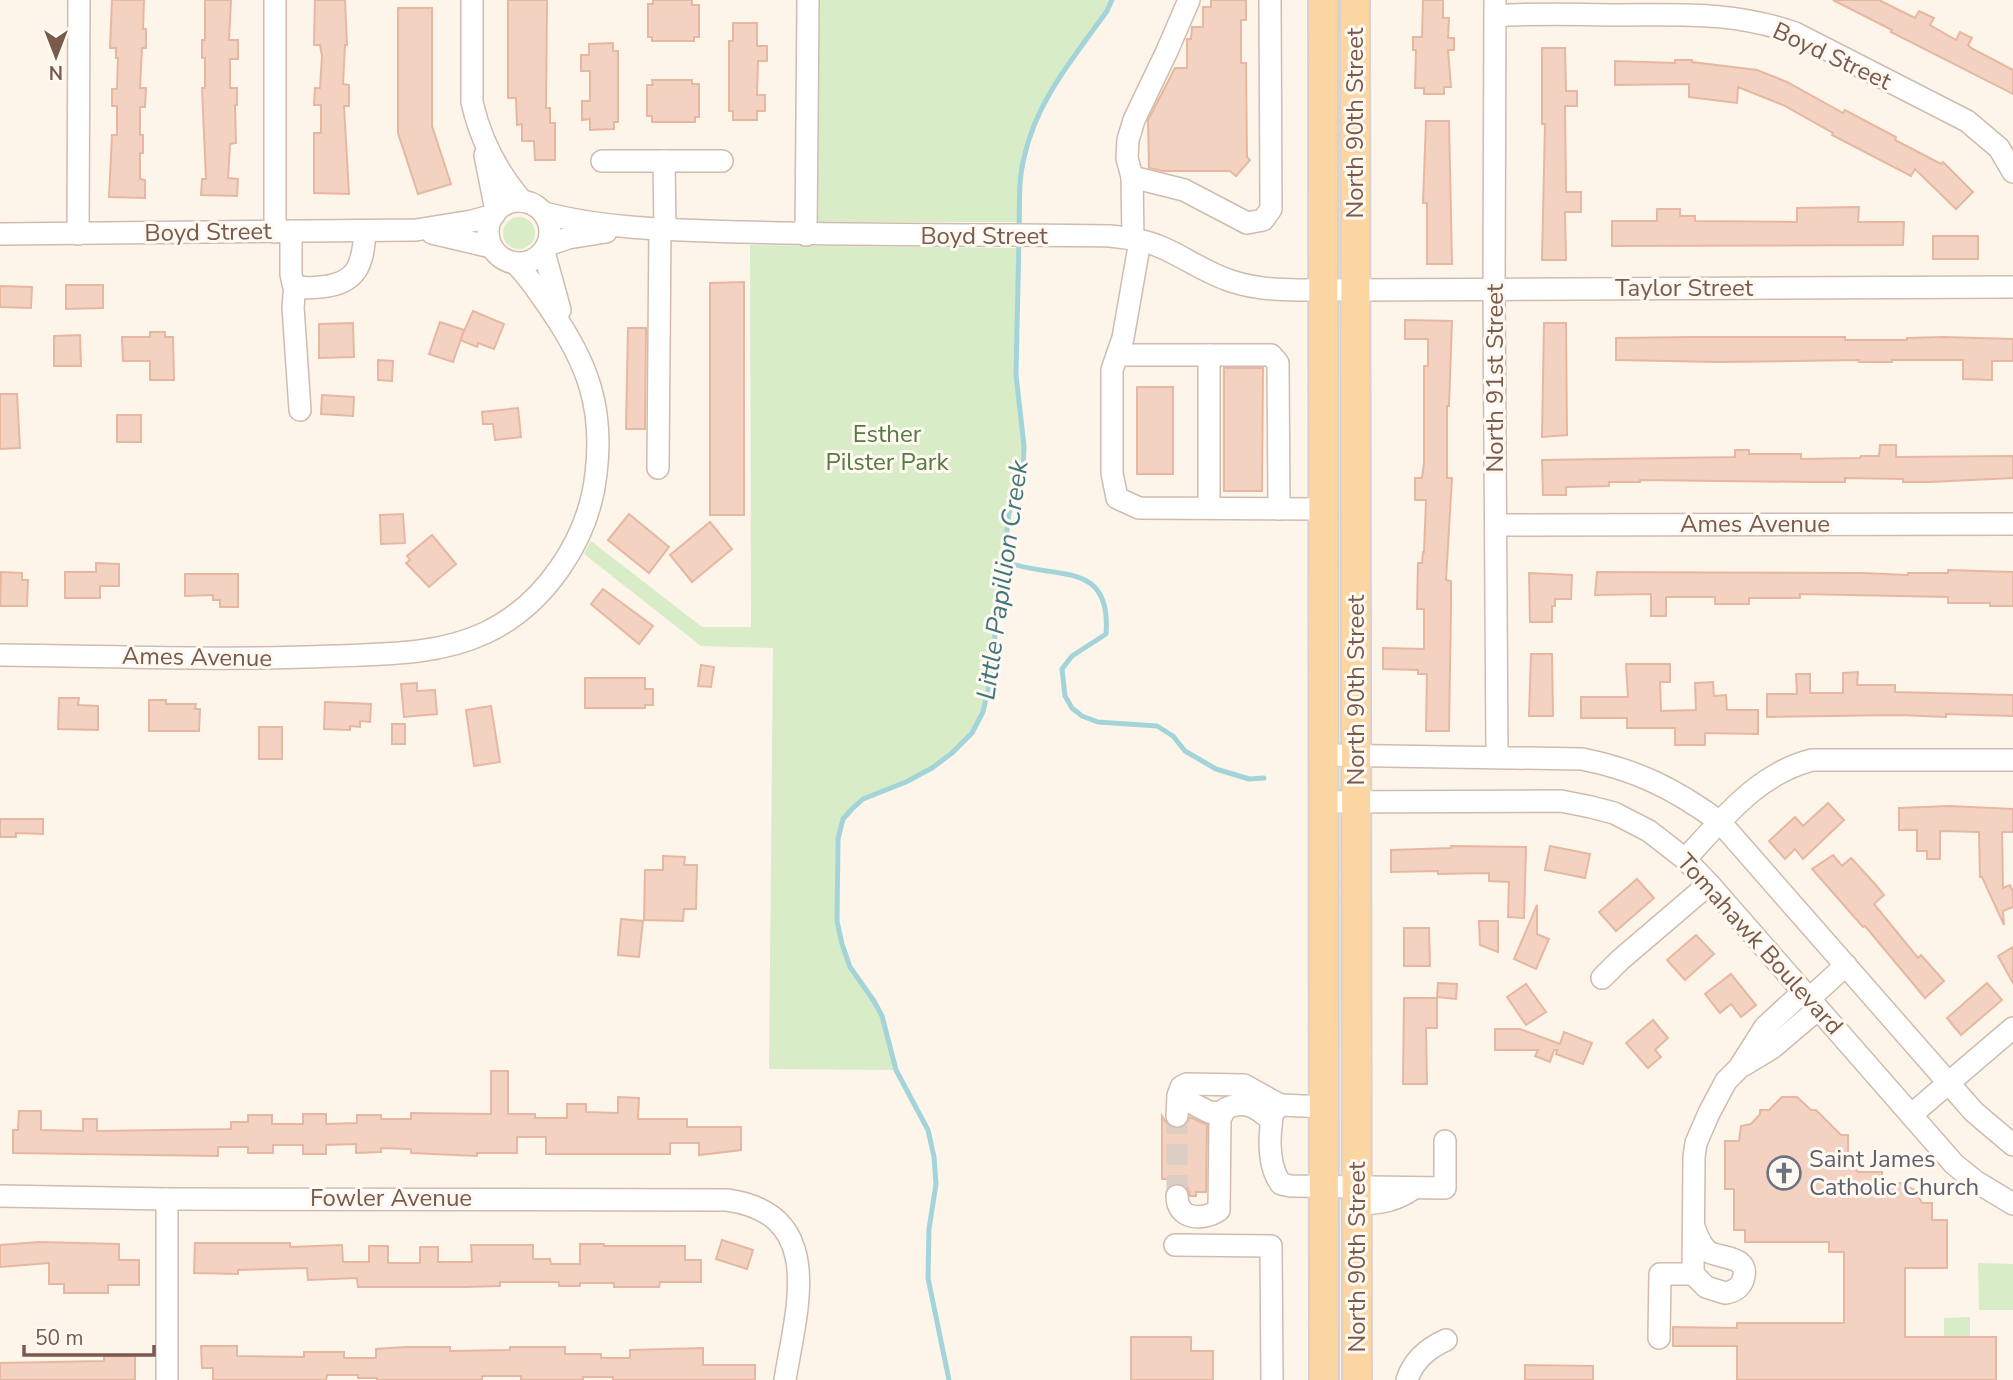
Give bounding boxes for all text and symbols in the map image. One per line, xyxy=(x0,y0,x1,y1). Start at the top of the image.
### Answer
street label: Boyd Street xyxy=(1768,15,1897,98)
north arrow xyxy=(21,21,91,91)
street label: North 90th Street xyxy=(1339,27,1371,219)
text: N xyxy=(49,59,63,85)
street label: Boyd Street xyxy=(144,215,272,249)
street label: Boyd Street xyxy=(920,220,1048,252)
street label: Taylor Street xyxy=(1615,272,1754,304)
street label: North 91st Street xyxy=(1479,283,1511,472)
park label: Esther Pilster Park xyxy=(826,418,949,478)
water label: Little Papillion Creek xyxy=(968,457,1037,702)
street label: Ames Avenue xyxy=(1680,508,1830,540)
street label: North 90th Street xyxy=(1340,594,1372,786)
street label: Ames Avenue xyxy=(122,640,272,674)
street label: Tomahawk Boulevard xyxy=(1670,846,1850,1042)
place label: Saint James Catholic Church xyxy=(1809,1143,1979,1203)
church icon: Saint James Catholic Church xyxy=(1765,1154,1803,1192)
street label: North 90th Street xyxy=(1341,1161,1373,1353)
street label: Fowler Avenue xyxy=(310,1182,472,1214)
scale bar xyxy=(24,1314,154,1358)
text: 50 m xyxy=(35,1324,84,1352)

